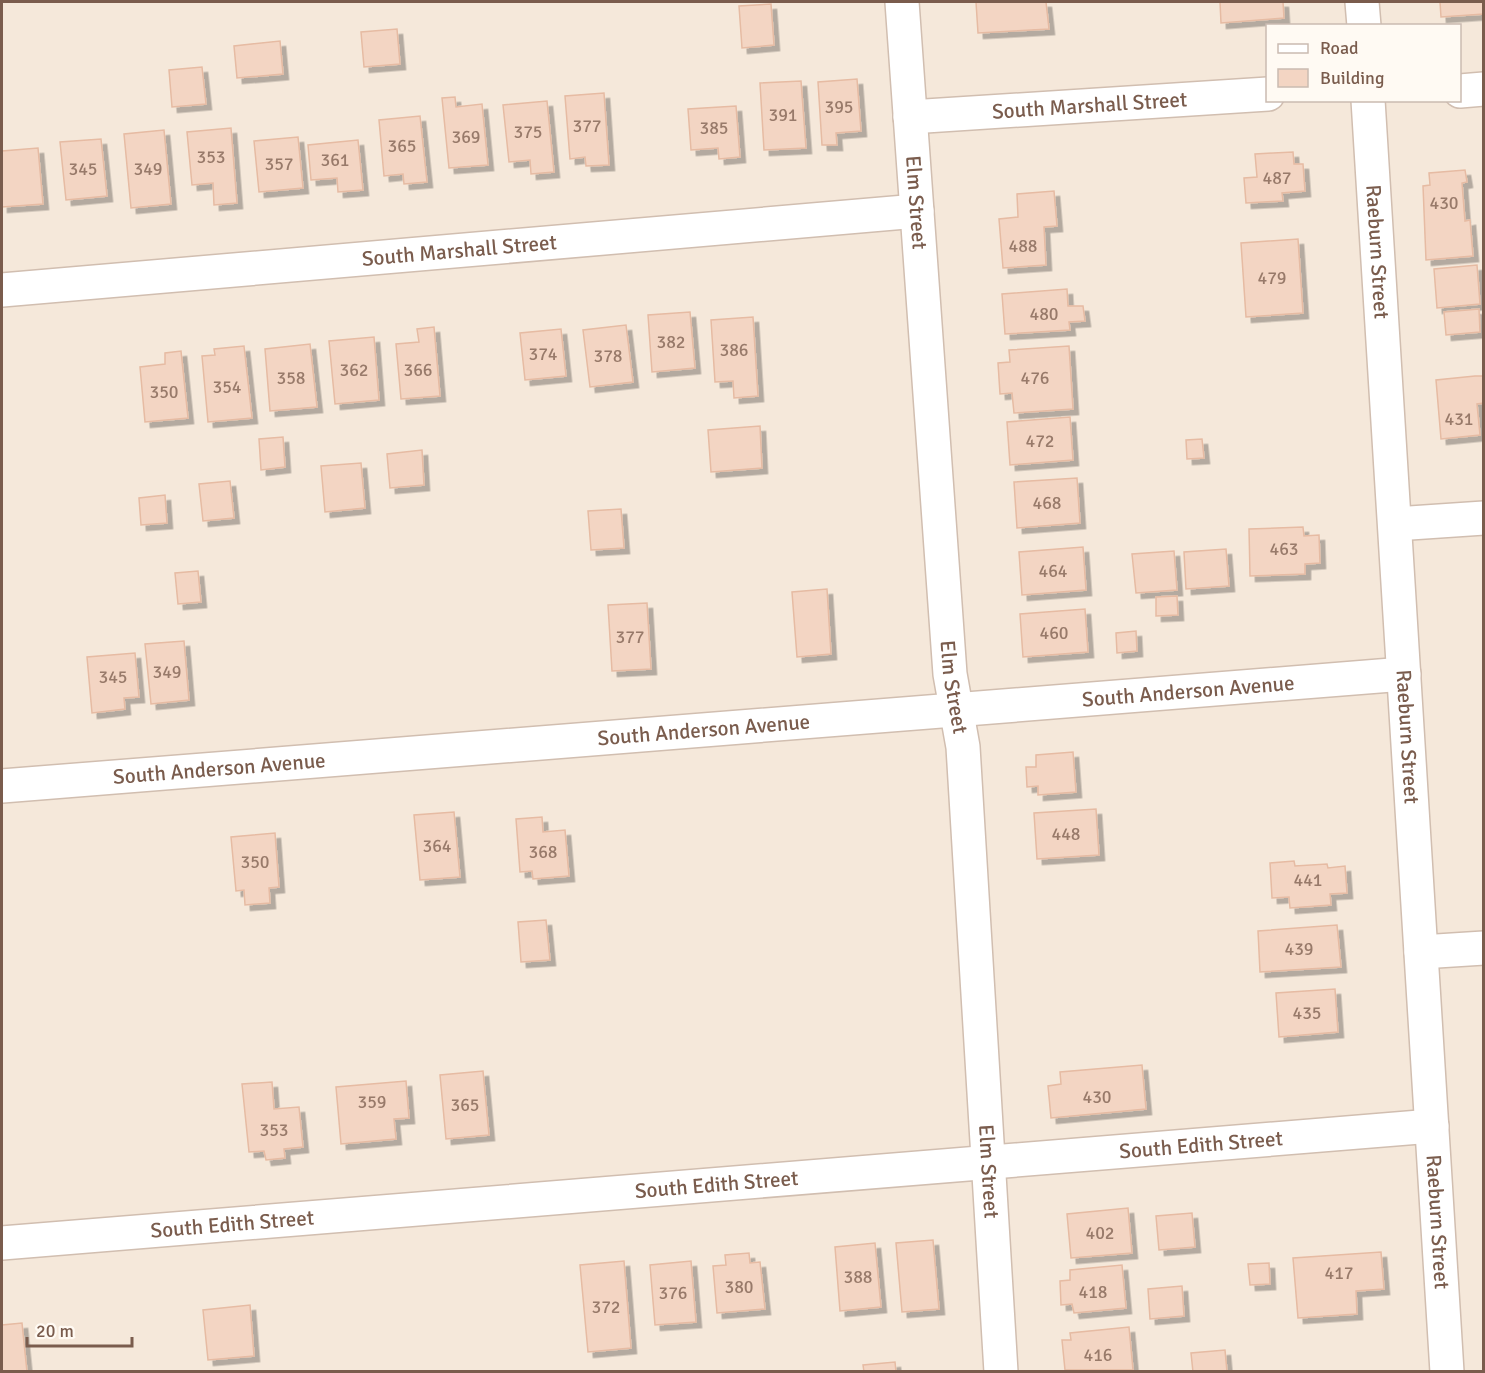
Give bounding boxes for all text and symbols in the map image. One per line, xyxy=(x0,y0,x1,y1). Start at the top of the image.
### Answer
legend xyxy=(1266,24,1461,102)
text: Road xyxy=(1320,37,1359,59)
text: Building xyxy=(1320,67,1384,89)
street label: South Marshall Street xyxy=(991,86,1188,125)
house number: 395 xyxy=(824,96,854,118)
house number: 391 xyxy=(768,104,798,126)
house number: 377 xyxy=(572,115,602,137)
house number: 385 xyxy=(699,117,729,139)
house number: 375 xyxy=(513,121,543,143)
house number: 369 xyxy=(451,126,481,148)
house number: 365 xyxy=(387,135,417,157)
house number: 353 xyxy=(196,146,226,168)
house number: 361 xyxy=(320,149,350,171)
house number: 357 xyxy=(264,153,294,175)
street label: Elm Street xyxy=(900,155,933,250)
house number: 345 xyxy=(68,158,98,180)
house number: 349 xyxy=(133,158,163,180)
house number: 487 xyxy=(1262,167,1292,189)
street label: Raeburn Street xyxy=(1360,184,1395,320)
house number: 430 xyxy=(1429,192,1459,214)
street label: South Marshall Street xyxy=(361,229,558,272)
house number: 488 xyxy=(1008,235,1038,257)
house number: 479 xyxy=(1257,267,1287,289)
house number: 480 xyxy=(1029,303,1059,325)
house number: 382 xyxy=(656,331,686,353)
house number: 386 xyxy=(719,339,749,361)
house number: 374 xyxy=(528,343,558,365)
house number: 378 xyxy=(593,345,623,367)
house number: 362 xyxy=(339,359,369,381)
house number: 366 xyxy=(403,359,433,381)
house number: 358 xyxy=(276,367,306,389)
house number: 476 xyxy=(1020,367,1050,389)
house number: 354 xyxy=(212,376,242,398)
house number: 350 xyxy=(149,381,179,403)
house number: 431 xyxy=(1444,408,1474,430)
house number: 472 xyxy=(1025,430,1055,452)
house number: 468 xyxy=(1032,492,1062,514)
house number: 463 xyxy=(1269,538,1299,560)
house number: 464 xyxy=(1038,560,1068,582)
house number: 460 xyxy=(1039,622,1069,644)
house number: 377 xyxy=(615,626,645,648)
street label: Elm Street xyxy=(935,639,973,736)
house number: 349 xyxy=(152,661,182,683)
house number: 345 xyxy=(98,666,128,688)
street label: Raeburn Street xyxy=(1390,669,1425,805)
street label: South Anderson Avenue xyxy=(1081,670,1295,713)
street label: South Anderson Avenue xyxy=(596,708,811,751)
street label: South Anderson Avenue xyxy=(112,747,327,790)
house number: 448 xyxy=(1051,823,1081,845)
house number: 364 xyxy=(422,835,452,857)
house number: 368 xyxy=(528,841,558,863)
house number: 350 xyxy=(240,851,270,873)
house number: 441 xyxy=(1293,869,1323,891)
house number: 439 xyxy=(1284,938,1314,960)
house number: 435 xyxy=(1292,1002,1322,1024)
house number: 430 xyxy=(1082,1086,1112,1108)
house number: 359 xyxy=(357,1091,387,1113)
house number: 365 xyxy=(450,1094,480,1116)
house number: 353 xyxy=(259,1119,289,1141)
street label: Elm Street xyxy=(973,1124,1005,1219)
street label: South Edith Street xyxy=(1118,1125,1284,1165)
street label: Raeburn Street xyxy=(1421,1154,1455,1290)
street label: South Edith Street xyxy=(634,1165,799,1204)
street label: South Edith Street xyxy=(149,1205,315,1244)
house number: 402 xyxy=(1085,1222,1115,1244)
house number: 417 xyxy=(1324,1262,1354,1284)
house number: 388 xyxy=(843,1266,873,1288)
house number: 380 xyxy=(724,1276,754,1298)
house number: 418 xyxy=(1078,1281,1108,1303)
house number: 376 xyxy=(658,1282,688,1304)
house number: 372 xyxy=(591,1296,621,1318)
scale bar xyxy=(27,1310,132,1348)
text: 20 m xyxy=(36,1320,74,1342)
house number: 416 xyxy=(1083,1344,1113,1366)

